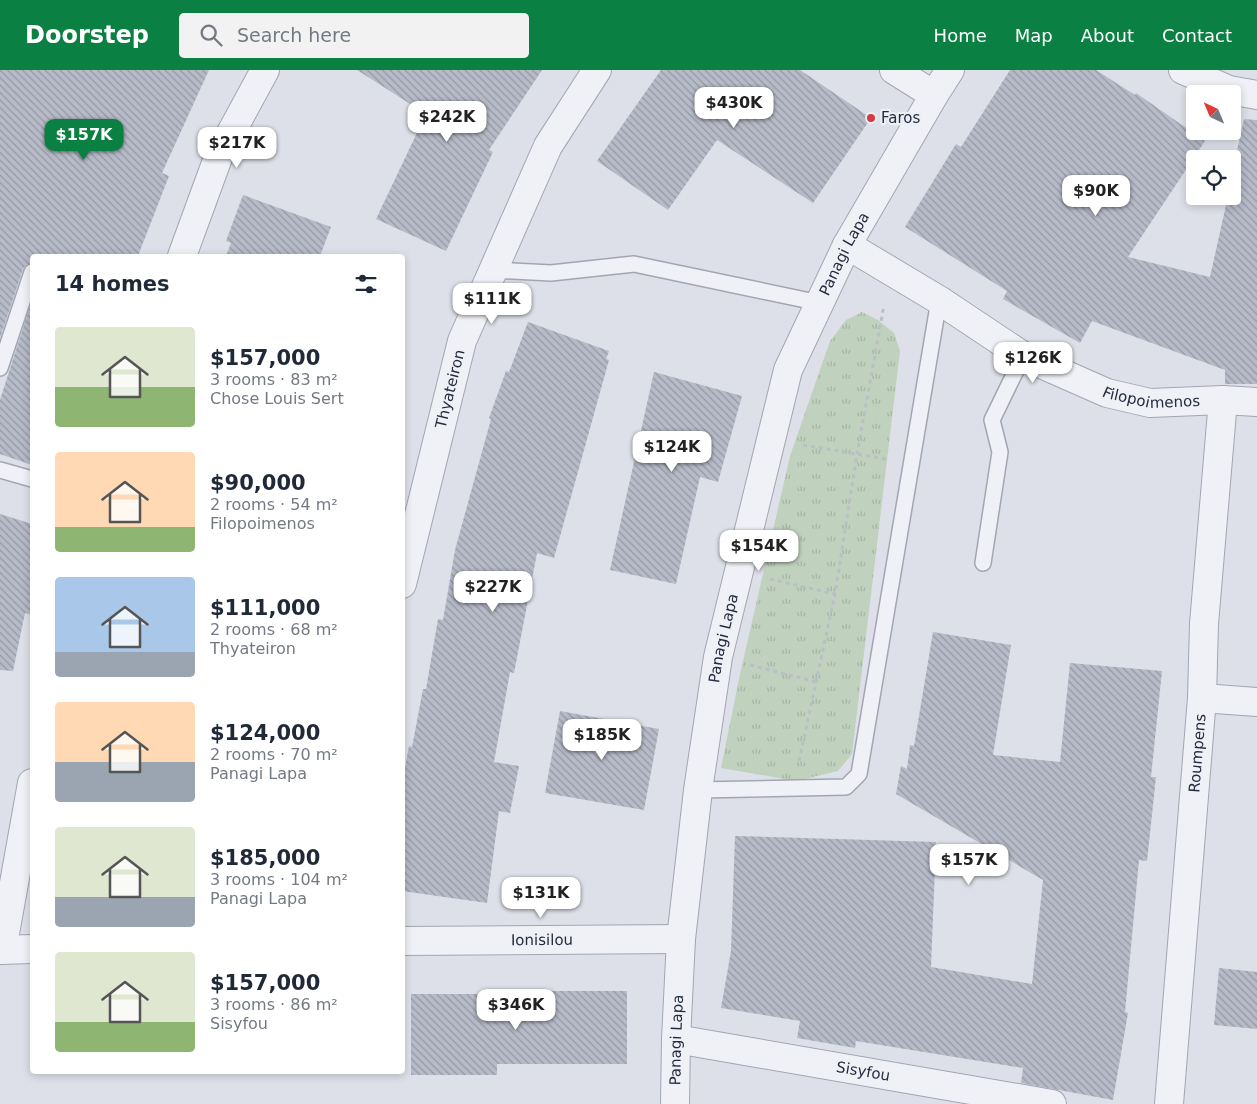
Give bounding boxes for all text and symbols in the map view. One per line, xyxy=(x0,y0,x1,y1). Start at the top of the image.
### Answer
search box xyxy=(179,13,529,58)
text: Doorstep xyxy=(25,21,149,49)
icon: search xyxy=(197,21,225,49)
text: Search here xyxy=(237,24,351,46)
text: Home xyxy=(934,25,987,46)
text: Map xyxy=(1015,25,1053,46)
text: About xyxy=(1081,25,1134,46)
text: Contact xyxy=(1162,25,1232,46)
north arrow xyxy=(1186,85,1241,140)
map controls xyxy=(1186,85,1241,205)
pin: $430K xyxy=(699,87,769,129)
text: $430K xyxy=(706,93,762,112)
pin: $242K xyxy=(412,100,482,143)
text: $242K xyxy=(419,107,475,126)
place label: Faros xyxy=(881,109,920,127)
marker: Faros xyxy=(865,112,877,124)
pin: $157K xyxy=(49,118,119,161)
text: $157K xyxy=(56,125,112,144)
pin: $217K xyxy=(202,126,272,169)
text: $217K xyxy=(209,133,265,152)
button: locate xyxy=(1186,150,1241,205)
pin: $90K xyxy=(1066,174,1126,217)
text: $90K xyxy=(1073,181,1119,200)
street label: Panagi Lapa xyxy=(815,209,873,298)
icon: filters xyxy=(352,270,380,298)
text: 14 homes xyxy=(55,272,170,296)
pin: $111K xyxy=(457,282,527,325)
text: $111K xyxy=(464,289,520,308)
pin: $126K xyxy=(998,342,1068,384)
text: $157,000 xyxy=(210,346,320,370)
icon: home xyxy=(95,347,155,407)
street label: Thyateiron xyxy=(432,348,469,431)
text: $126K xyxy=(1005,348,1061,367)
text: 3 rooms · 83 m² xyxy=(210,370,338,389)
street label: Filopoimenos xyxy=(1100,383,1201,412)
text: Chose Louis Sert xyxy=(210,389,344,408)
pin: $124K xyxy=(637,430,707,473)
text: $124K xyxy=(644,437,700,456)
text: $90,000 xyxy=(210,471,306,495)
icon: home xyxy=(95,472,155,532)
text: 2 rooms · 54 m² xyxy=(210,495,338,514)
text: Filopoimenos xyxy=(210,514,315,533)
pin: $154K xyxy=(724,530,794,572)
text: $154K xyxy=(731,536,787,555)
pin: $227K xyxy=(458,570,528,613)
text: $227K xyxy=(465,577,521,596)
street label: Panagi Lapa xyxy=(705,592,742,684)
text: $111,000 xyxy=(210,596,320,620)
icon: home xyxy=(95,597,155,657)
text: 2 rooms · 68 m² xyxy=(210,620,338,639)
text: Thyateiron xyxy=(210,639,296,658)
street label: Roumpens xyxy=(1185,713,1210,793)
pin: $185K xyxy=(567,718,637,761)
text: $124,000 xyxy=(210,721,320,745)
icon: home xyxy=(95,722,155,782)
text: $185K xyxy=(574,725,630,744)
text: 2 rooms · 70 m² xyxy=(210,745,338,764)
text: Panagi Lapa xyxy=(210,764,307,783)
pin: $157K xyxy=(934,844,1004,886)
text: $185,000 xyxy=(210,846,320,870)
icon: home xyxy=(95,847,155,907)
text: $157K xyxy=(941,850,997,869)
text: 3 rooms · 104 m² xyxy=(210,870,348,889)
pin: $131K xyxy=(506,876,576,919)
text: $131K xyxy=(513,883,569,902)
text: Panagi Lapa xyxy=(210,889,307,908)
street label: Ionisilou xyxy=(511,931,573,949)
text: $157,000 xyxy=(210,971,320,995)
icon: home xyxy=(95,972,155,1032)
pin: $346K xyxy=(481,988,551,1031)
street label: Panagi Lapa xyxy=(666,994,687,1086)
text: 3 rooms · 86 m² xyxy=(210,995,338,1014)
text: $346K xyxy=(488,995,544,1014)
text: Sisyfou xyxy=(210,1014,268,1033)
street label: Sisyfou xyxy=(835,1058,892,1085)

